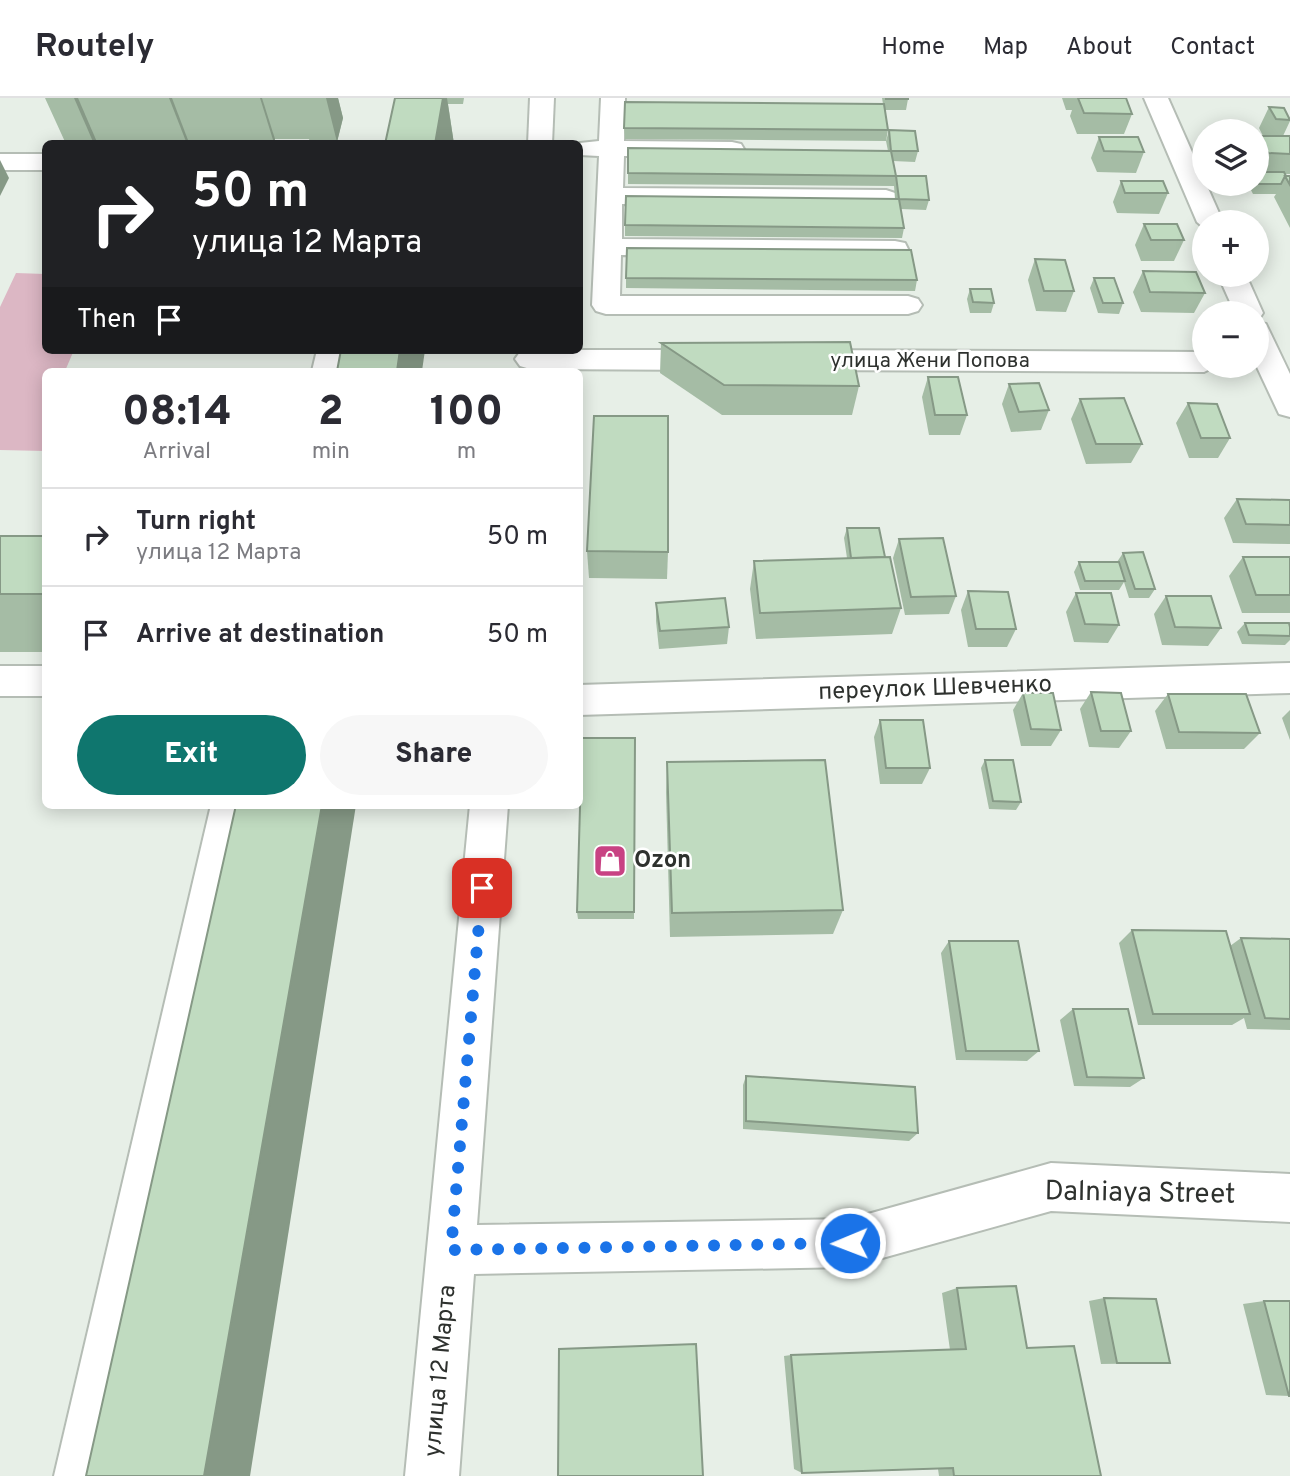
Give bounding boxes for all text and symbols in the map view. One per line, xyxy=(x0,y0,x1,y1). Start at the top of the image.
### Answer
text: Routely xyxy=(35,27,154,69)
text: Home xyxy=(881,33,945,63)
text: Map xyxy=(983,33,1028,63)
text: About xyxy=(1066,33,1132,63)
text: Contact xyxy=(1170,33,1255,63)
map controls xyxy=(1192,119,1269,378)
button: layers xyxy=(1192,119,1269,196)
text: 50 m xyxy=(192,163,309,225)
icon: right xyxy=(77,168,168,259)
button: + xyxy=(1192,210,1269,287)
text: улица 12 Марта xyxy=(192,224,422,264)
icon: arrive xyxy=(150,301,188,339)
button: − xyxy=(1192,301,1269,378)
text: Then xyxy=(77,304,136,337)
street label: улица Жени Попова xyxy=(830,348,1030,375)
text: 08:14 xyxy=(122,387,232,440)
text: 2 xyxy=(318,387,344,440)
text: 100 xyxy=(430,387,503,440)
text: Arrival xyxy=(143,438,211,467)
text: min xyxy=(312,438,350,467)
text: m xyxy=(457,438,476,467)
text: Turn right xyxy=(136,506,256,539)
icon: right xyxy=(77,518,115,556)
text: 50 m xyxy=(487,521,548,554)
text: улица 12 Марта xyxy=(136,539,301,568)
icon: arrive xyxy=(77,616,115,654)
text: Arrive at destination xyxy=(136,619,384,652)
text: 50 m xyxy=(487,619,548,652)
street label: переулок Шевченко xyxy=(818,670,1052,708)
button: Exit xyxy=(77,715,306,795)
button: Share xyxy=(320,715,548,795)
shop icon: Ozon xyxy=(591,842,629,880)
place label: Ozon xyxy=(634,846,691,876)
pin xyxy=(452,858,512,918)
icon: arrive xyxy=(463,869,501,907)
street label: Dalniaya Street xyxy=(1044,1174,1236,1214)
position arrow xyxy=(813,1206,887,1280)
street label: улица 12 Марта xyxy=(419,1284,463,1458)

